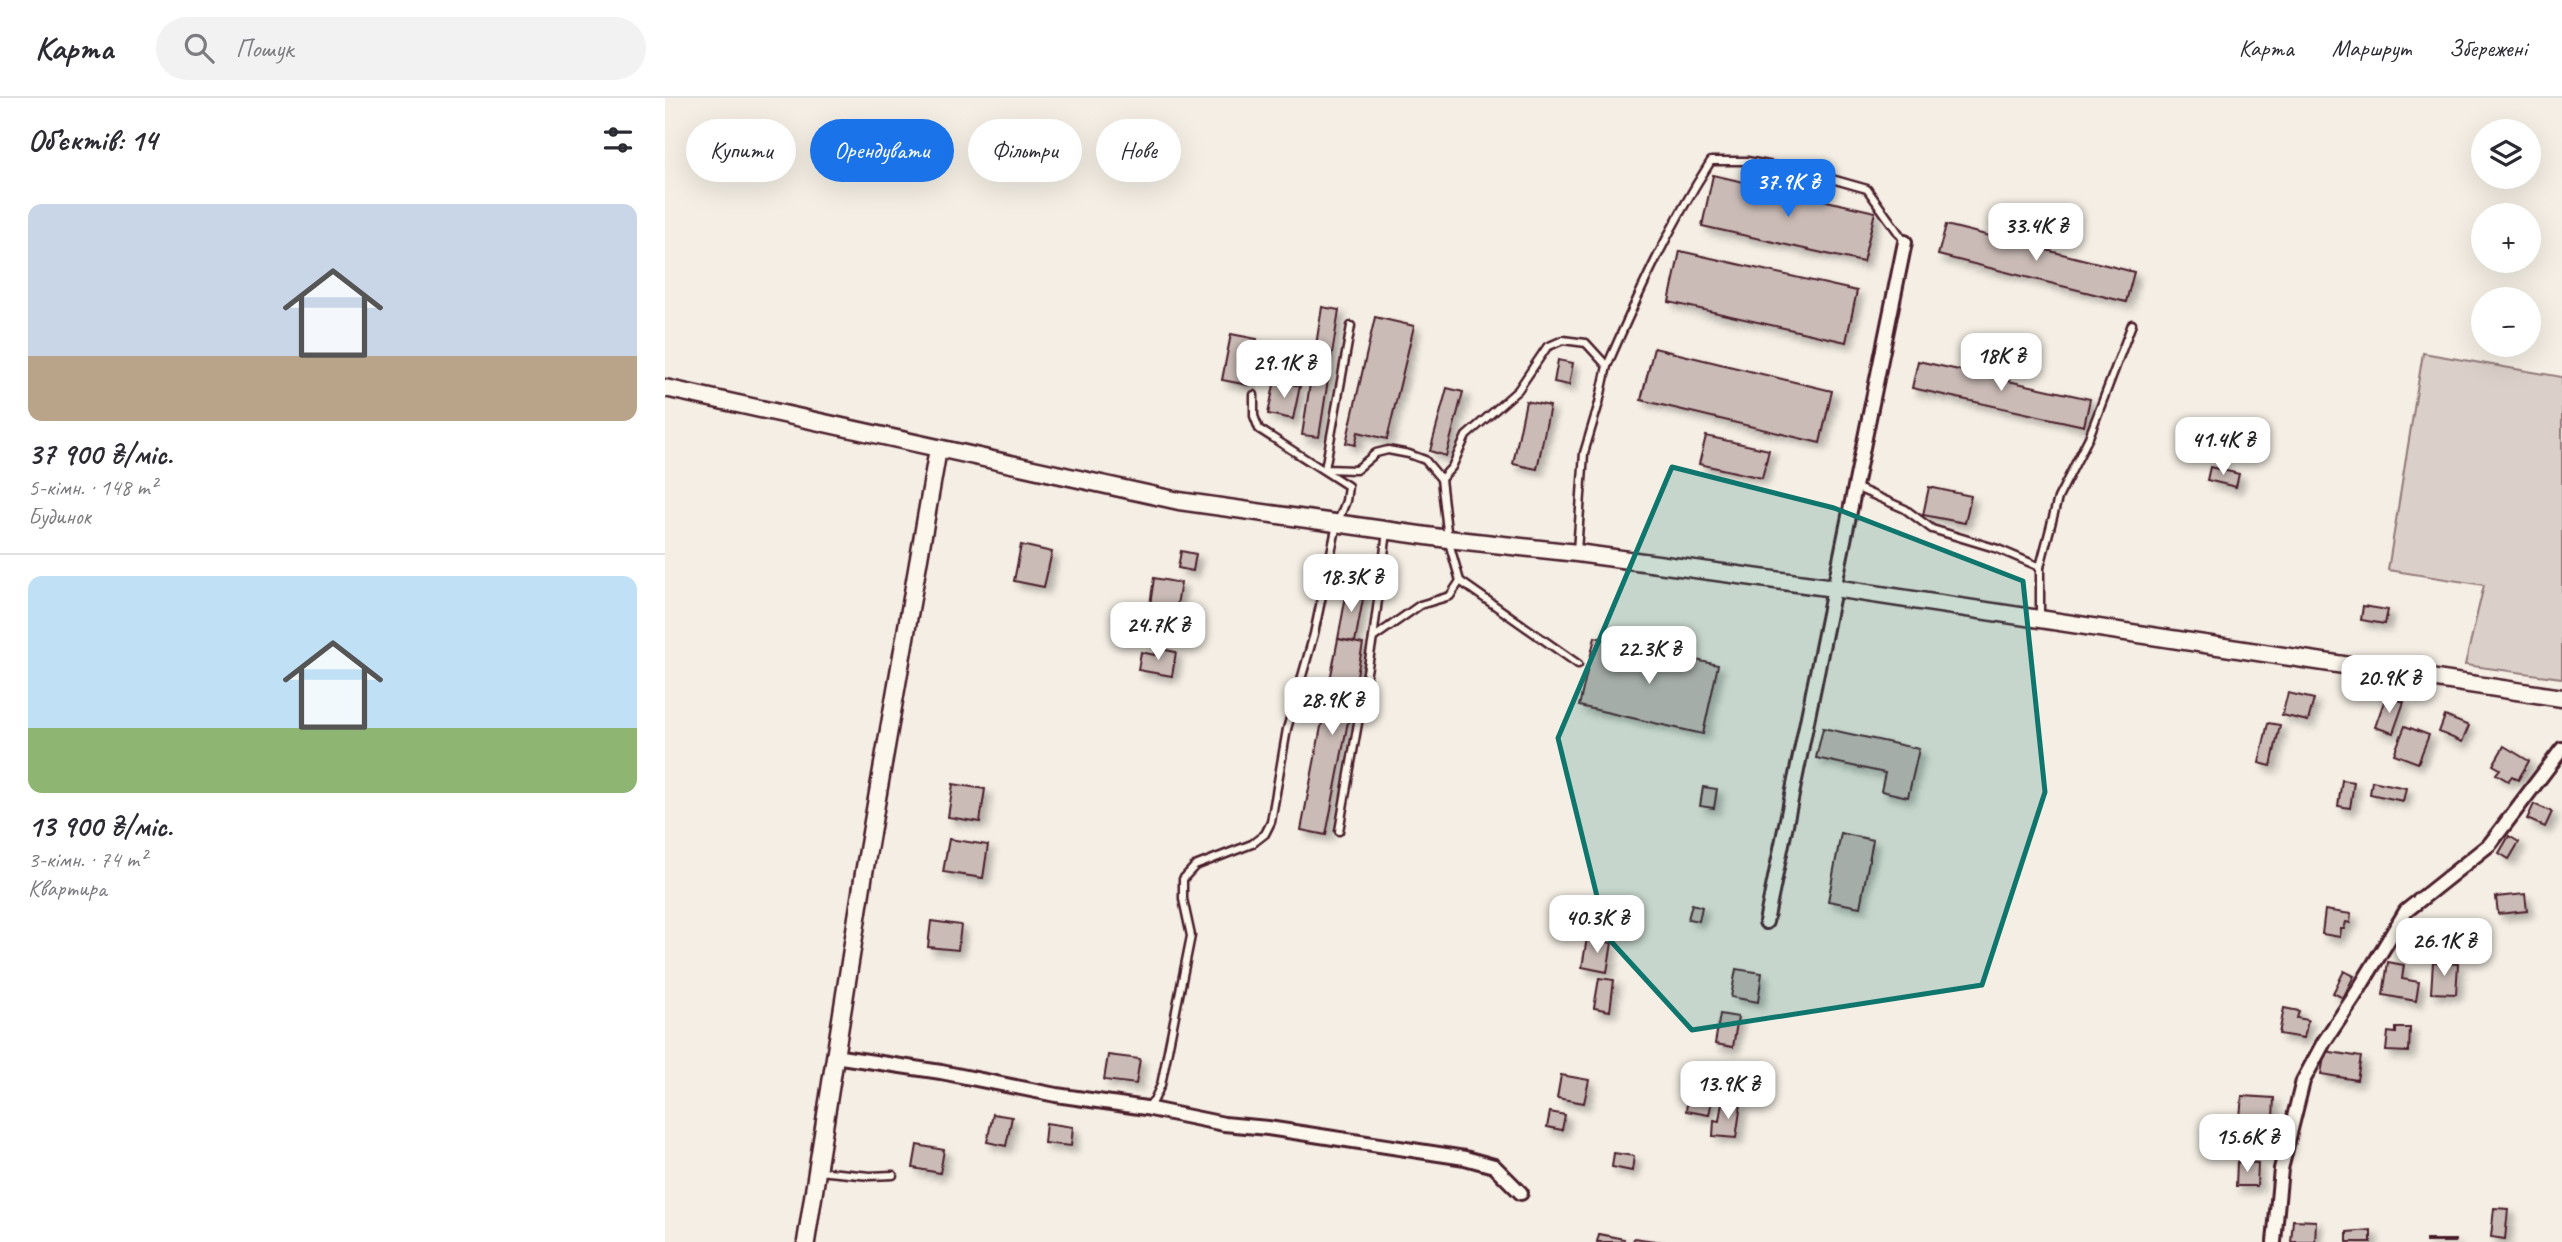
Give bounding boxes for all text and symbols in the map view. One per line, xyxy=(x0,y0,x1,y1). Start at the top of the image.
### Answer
search box xyxy=(156,17,646,80)
text: Карта xyxy=(35,27,114,69)
icon: search xyxy=(180,29,218,67)
text: Пошук xyxy=(236,32,294,65)
text: Карта xyxy=(2239,33,2294,63)
text: Маршрут xyxy=(2332,33,2411,63)
text: Збережені xyxy=(2449,33,2527,63)
chip: Купити xyxy=(686,119,796,182)
chip: Орендувати xyxy=(810,119,954,182)
chip: Фільтри xyxy=(968,119,1082,182)
chip: Нове xyxy=(1096,119,1181,182)
map controls xyxy=(2471,119,2541,357)
button: layers xyxy=(2471,119,2541,189)
text: Об’єктів: 14 xyxy=(28,121,157,159)
icon: filters xyxy=(599,121,637,159)
pin: 37.9K ₴ xyxy=(1723,159,1853,219)
text: 37.9K ₴ xyxy=(1756,167,1820,196)
button: + xyxy=(2471,203,2541,273)
pin: 33.4K ₴ xyxy=(1971,204,2101,263)
text: 33.4K ₴ xyxy=(2004,211,2068,240)
icon: home xyxy=(270,250,396,376)
button: − xyxy=(2471,287,2541,357)
pin: 18K ₴ xyxy=(1952,334,2050,393)
pin: 29.1K ₴ xyxy=(1219,341,1349,400)
text: 18K ₴ xyxy=(1977,341,2025,370)
text: 29.1K ₴ xyxy=(1252,348,1316,377)
pin: 41.4K ₴ xyxy=(2158,418,2288,477)
text: 41.4K ₴ xyxy=(2191,425,2255,454)
text: 37 900 ₴/міс. xyxy=(28,435,172,473)
text: 5-кімн. · 148 m² xyxy=(28,473,157,502)
text: Будинок xyxy=(28,502,91,531)
pin: 18.3K ₴ xyxy=(1286,554,1416,614)
text: 18.3K ₴ xyxy=(1319,562,1383,591)
pin: 24.7K ₴ xyxy=(1093,602,1223,662)
text: 24.7K ₴ xyxy=(1126,610,1190,639)
icon: home xyxy=(270,622,396,748)
pin: 22.3K ₴ xyxy=(1584,626,1714,686)
text: 22.3K ₴ xyxy=(1617,634,1681,663)
pin: 20.9K ₴ xyxy=(2324,656,2454,715)
text: 20.9K ₴ xyxy=(2357,663,2421,692)
pin: 28.9K ₴ xyxy=(1267,678,1397,737)
text: 28.9K ₴ xyxy=(1300,685,1364,714)
text: 13 900 ₴/міс. xyxy=(28,807,172,845)
text: 3-кімн. · 74 m² xyxy=(28,845,146,874)
text: Квартира xyxy=(28,874,106,903)
pin: 40.3K ₴ xyxy=(1532,896,1662,955)
text: 40.3K ₴ xyxy=(1565,903,1629,932)
pin: 26.1K ₴ xyxy=(2379,918,2509,978)
text: 26.1K ₴ xyxy=(2412,926,2476,955)
pin: 13.9K ₴ xyxy=(1663,1062,1793,1121)
text: 13.9K ₴ xyxy=(1696,1069,1760,1098)
pin: 15.6K ₴ xyxy=(2182,1114,2312,1174)
text: 15.6K ₴ xyxy=(2215,1122,2279,1151)

